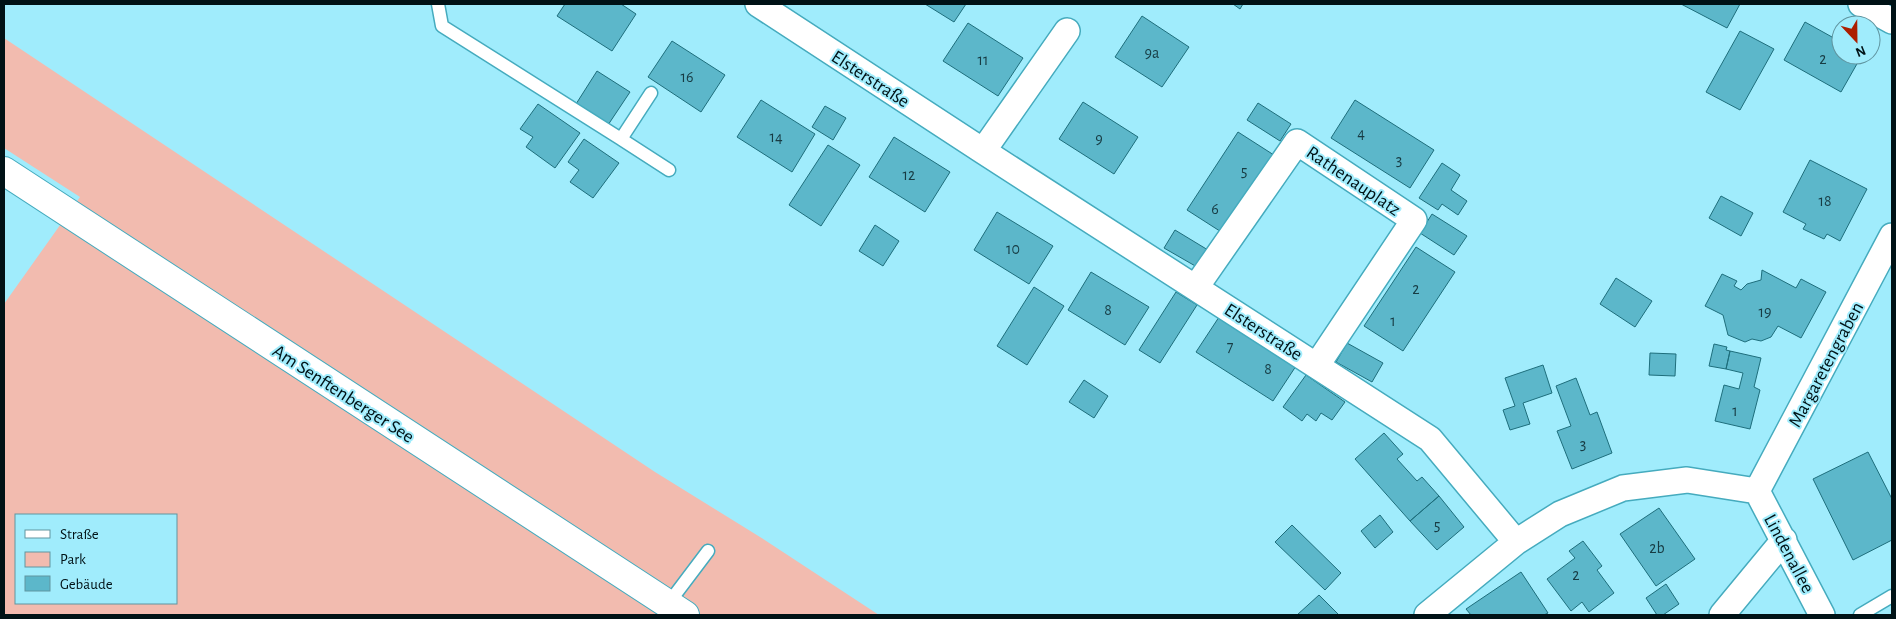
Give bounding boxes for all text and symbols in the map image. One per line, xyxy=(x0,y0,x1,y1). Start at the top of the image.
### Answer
north arrow xyxy=(1831,15,1881,65)
text: N xyxy=(1853,43,1868,59)
house number: 9a xyxy=(1145,45,1159,61)
street label: Elsterstraße xyxy=(828,47,913,111)
house number: 2 xyxy=(1819,51,1827,67)
house number: 11 xyxy=(977,52,989,68)
house number: 16 xyxy=(680,69,694,85)
house number: 4 xyxy=(1357,125,1365,141)
house number: 14 xyxy=(769,129,783,145)
house number: 9 xyxy=(1095,131,1103,147)
street label: Rathenauplatz xyxy=(1303,143,1404,220)
house number: 3 xyxy=(1396,152,1402,168)
house number: 5 xyxy=(1241,163,1247,179)
house number: 12 xyxy=(903,167,915,183)
house number: 18 xyxy=(1818,193,1832,209)
house number: 6 xyxy=(1211,201,1219,217)
house number: 10 xyxy=(1006,241,1020,257)
house number: 2 xyxy=(1412,281,1420,297)
street label: Margaretengraben xyxy=(1785,299,1867,430)
street label: Elsterstraße xyxy=(1221,300,1306,364)
house number: 8 xyxy=(1104,302,1112,318)
house number: 19 xyxy=(1758,304,1772,320)
house number: 1 xyxy=(1390,313,1396,329)
house number: 7 xyxy=(1227,339,1234,355)
street label: Am Senftenberger See xyxy=(269,342,417,447)
house number: 8 xyxy=(1264,361,1272,377)
house number: 1 xyxy=(1732,403,1738,419)
house number: 3 xyxy=(1580,436,1586,452)
street label: Lindenallee xyxy=(1760,511,1817,596)
legend xyxy=(15,514,178,604)
house number: 5 xyxy=(1434,517,1440,533)
text: Straße xyxy=(60,527,99,542)
house number: 2b xyxy=(1649,540,1665,556)
text: Park xyxy=(60,552,86,567)
house number: 2 xyxy=(1572,567,1580,583)
text: Gebäude xyxy=(60,577,113,592)

